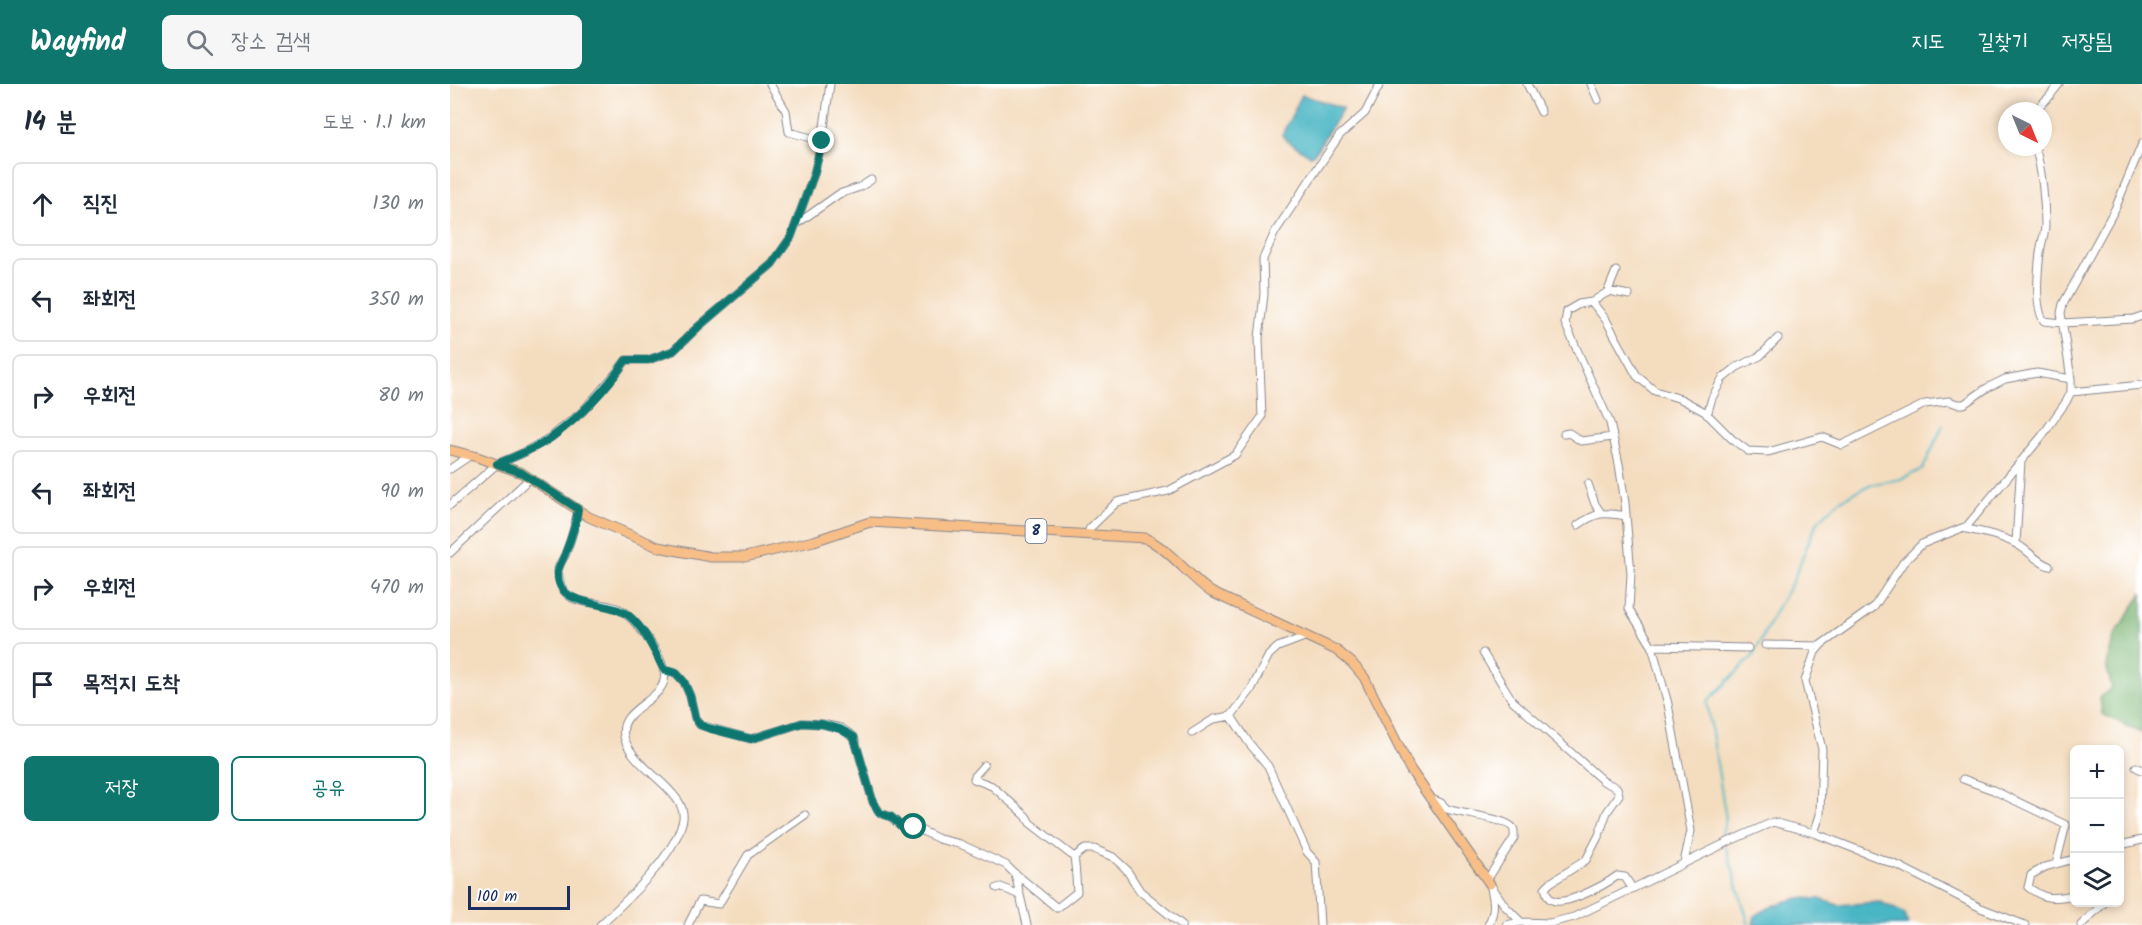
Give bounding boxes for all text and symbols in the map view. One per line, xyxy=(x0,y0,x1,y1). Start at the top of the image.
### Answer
search box xyxy=(162,15,582,69)
text: Wayfind xyxy=(30,20,126,65)
text: 장소 검색 xyxy=(231,25,311,60)
icon: search xyxy=(183,26,216,59)
text: 지도 xyxy=(1911,26,1945,59)
text: 길찾기 xyxy=(1978,26,2028,59)
text: 저장됨 xyxy=(2061,26,2112,59)
text: 14 분 xyxy=(24,102,77,144)
north arrow xyxy=(1998,102,2052,156)
text: 도보 · 1.1 km xyxy=(322,107,426,139)
route end xyxy=(808,127,834,153)
text: 직진 xyxy=(83,187,118,222)
icon: ahead xyxy=(26,188,59,221)
text: 130 m xyxy=(372,188,424,220)
text: 좌회전 xyxy=(83,283,136,318)
icon: left xyxy=(26,284,59,317)
text: 350 m xyxy=(368,284,424,316)
text: 우회전 xyxy=(83,379,136,414)
icon: right xyxy=(26,380,59,413)
text: 80 m xyxy=(378,380,424,412)
text: 좌회전 xyxy=(83,475,136,510)
icon: left xyxy=(26,476,59,509)
text: 90 m xyxy=(380,476,424,508)
road number: 8 xyxy=(1026,519,1046,543)
text: 우회전 xyxy=(83,571,136,606)
icon: right xyxy=(26,572,59,605)
text: 470 m xyxy=(370,572,424,604)
text: 목적지 도착 xyxy=(83,667,180,702)
icon: arrive xyxy=(26,668,59,701)
map controls xyxy=(2070,745,2124,907)
button: + xyxy=(2070,745,2124,799)
button: 저장 xyxy=(24,756,219,821)
button: 공유 xyxy=(231,756,426,821)
button: − xyxy=(2070,799,2124,853)
route start xyxy=(900,813,926,839)
button: layers xyxy=(2070,853,2124,907)
scale bar xyxy=(468,883,570,910)
text: 100 m xyxy=(477,884,517,909)

